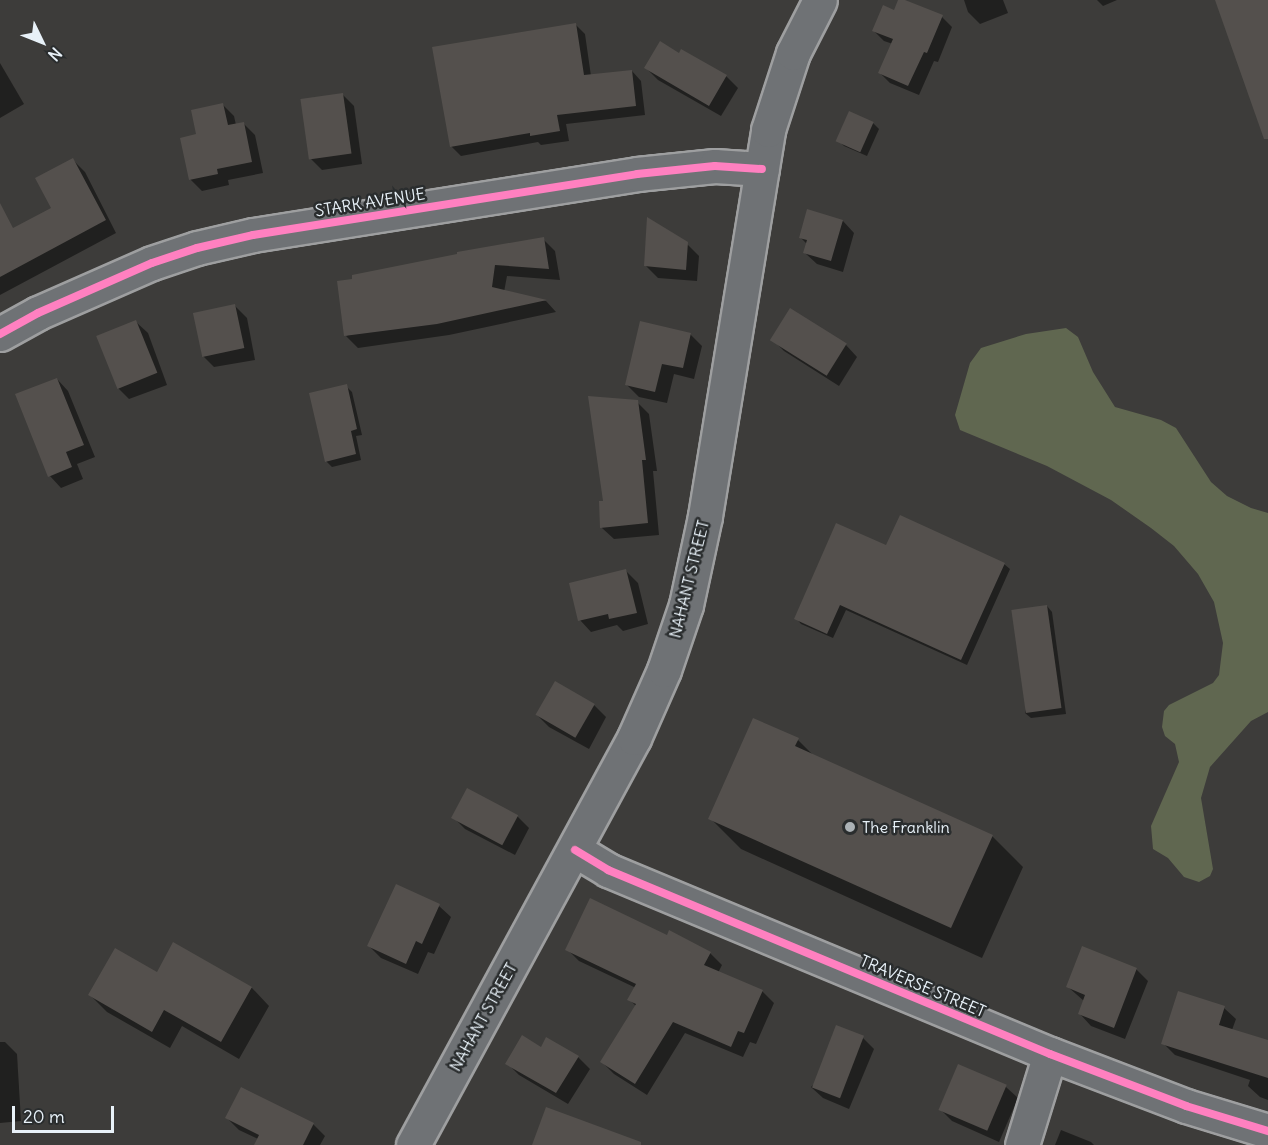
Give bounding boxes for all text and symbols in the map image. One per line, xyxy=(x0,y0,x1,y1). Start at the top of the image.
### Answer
north arrow xyxy=(12,12,72,72)
text: N xyxy=(44,43,66,65)
street label: STARK AVENUE xyxy=(314,184,426,220)
street label: NAHANT STREET xyxy=(665,518,713,640)
place label: The Franklin xyxy=(862,817,950,837)
marker: The Franklin xyxy=(843,820,857,834)
street label: TRAVERSE STREET xyxy=(857,951,989,1021)
street label: NAHANT STREET xyxy=(445,959,521,1075)
scale bar xyxy=(15,1094,117,1132)
text: 20 m xyxy=(23,1105,65,1128)

